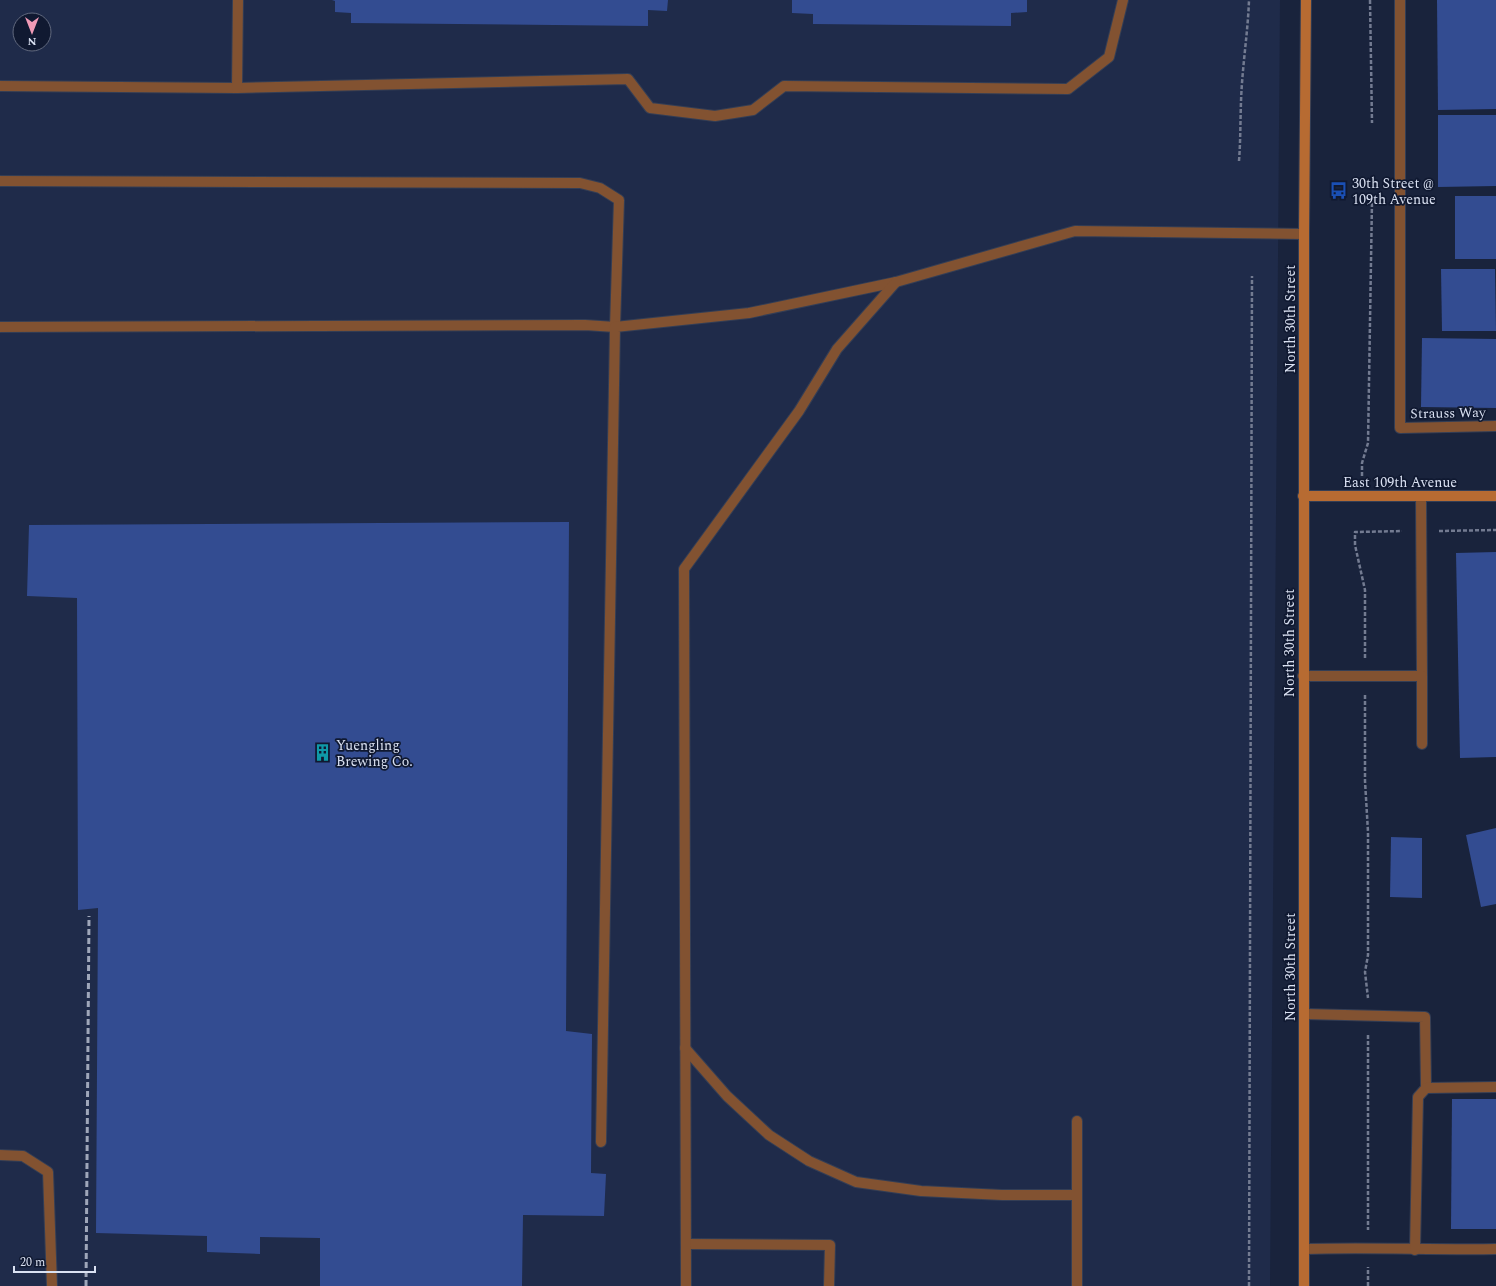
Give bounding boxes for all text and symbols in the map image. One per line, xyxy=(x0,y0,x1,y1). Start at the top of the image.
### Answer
north arrow xyxy=(12,12,52,52)
text: N xyxy=(27,33,36,50)
place label: 30th Street @ 109th Avenue xyxy=(1352,173,1436,210)
bus stop icon: 30th Street @ 109th Avenue xyxy=(1329,181,1349,201)
street label: North 30th Street xyxy=(1280,265,1301,373)
street label: Strauss Way xyxy=(1410,402,1487,424)
street label: East 109th Avenue xyxy=(1343,472,1457,493)
street label: North 30th Street xyxy=(1279,589,1300,697)
place label: Yuengling Brewing Co. xyxy=(336,735,413,772)
building icon: Yuengling Brewing Co. xyxy=(313,743,333,763)
street label: North 30th Street xyxy=(1280,913,1301,1021)
scale bar xyxy=(14,1248,95,1274)
text: 20 m xyxy=(20,1253,45,1272)

